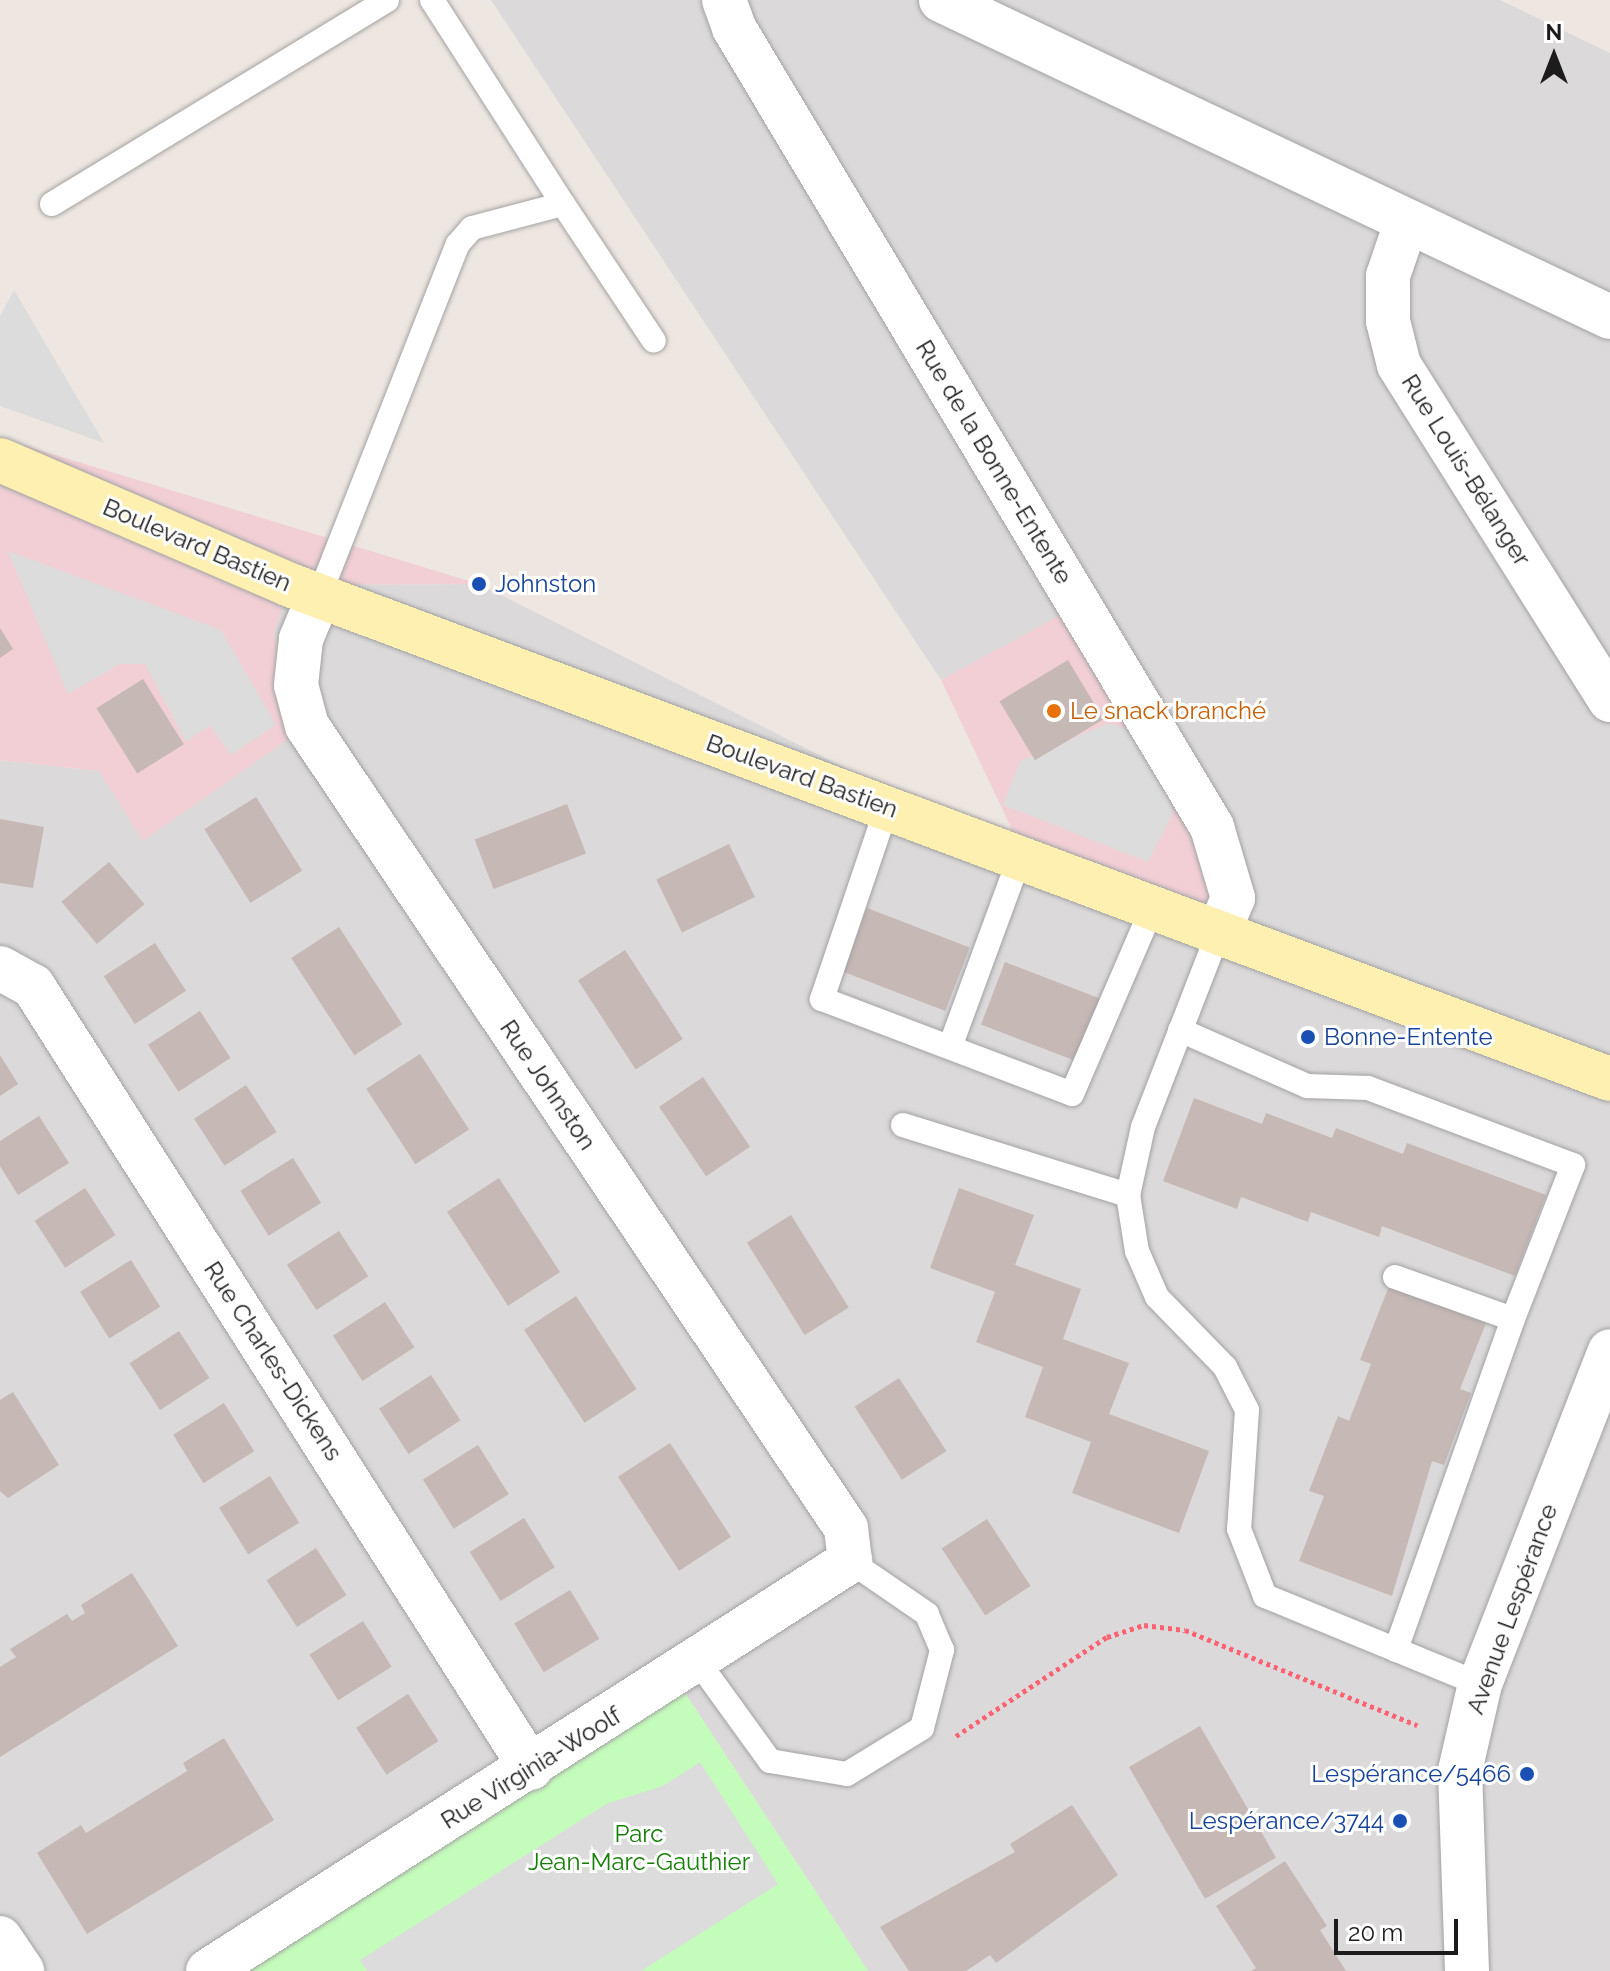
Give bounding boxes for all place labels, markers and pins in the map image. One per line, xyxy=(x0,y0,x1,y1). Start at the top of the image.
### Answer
place label: Johnston xyxy=(495,570,596,598)
marker: Johnston xyxy=(470,575,488,593)
place label: Le snack branché xyxy=(1070,697,1266,725)
marker: Le snack branché xyxy=(1045,702,1063,720)
place label: Bonne-Entente xyxy=(1324,1023,1493,1051)
marker: Bonne-Entente xyxy=(1299,1028,1317,1046)
place label: Lespérance/5466 xyxy=(1311,1760,1511,1788)
marker: Lespérance/5466 xyxy=(1518,1765,1536,1783)
place label: Lespérance/3744 xyxy=(1189,1807,1384,1835)
marker: Lespérance/3744 xyxy=(1391,1812,1409,1830)

